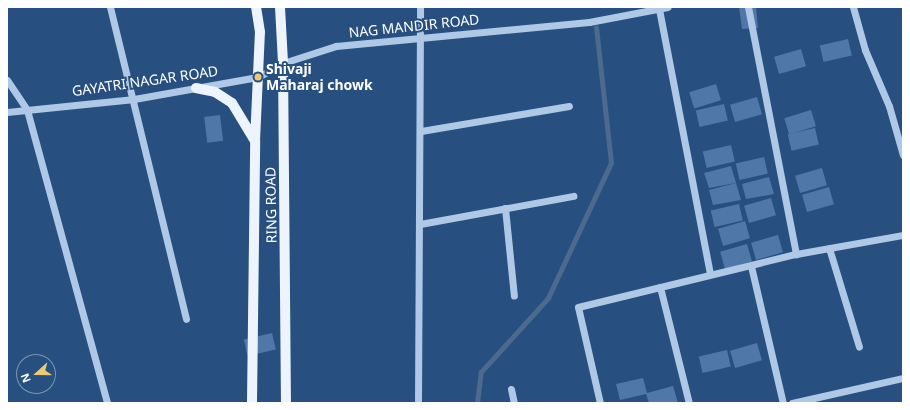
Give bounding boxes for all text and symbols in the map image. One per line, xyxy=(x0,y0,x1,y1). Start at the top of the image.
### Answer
street label: NAG MANDIR ROAD xyxy=(348,11,480,41)
place label: Shivaji Maharaj chowk xyxy=(266,61,373,94)
street label: GAYATRI NAGAR ROAD xyxy=(71,62,219,100)
marker: Shivaji Maharaj chowk xyxy=(253,72,263,82)
street label: RING ROAD xyxy=(262,167,280,243)
north arrow xyxy=(16,354,56,394)
text: N xyxy=(17,371,34,385)

